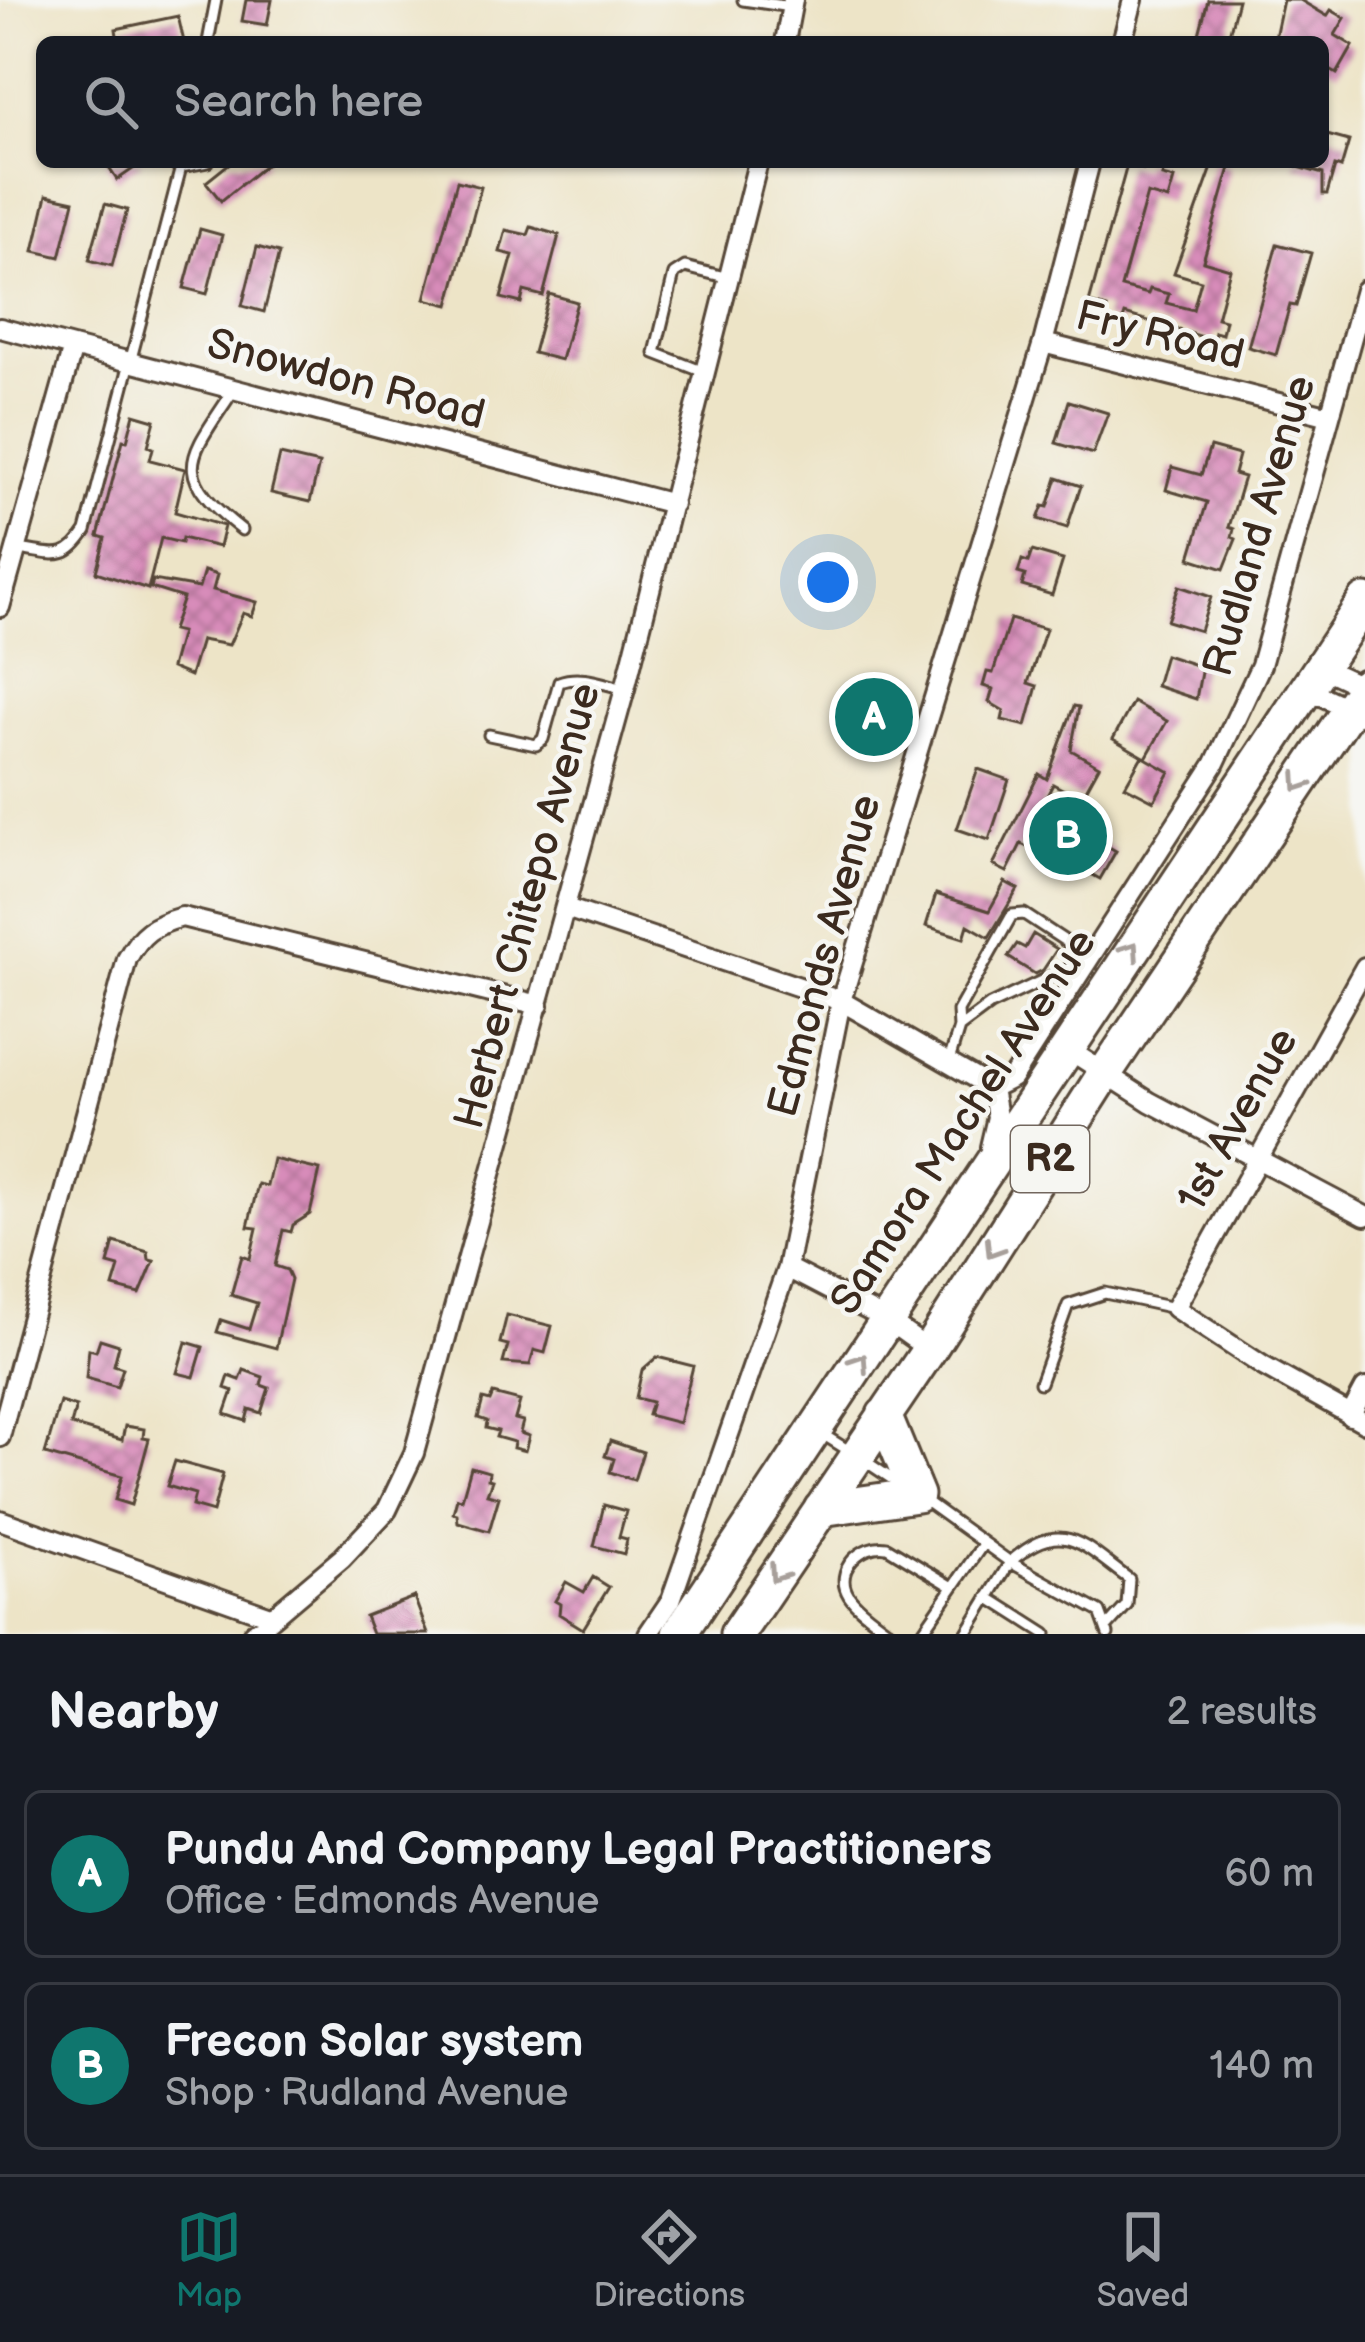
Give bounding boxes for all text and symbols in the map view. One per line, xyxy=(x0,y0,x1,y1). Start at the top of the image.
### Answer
search box xyxy=(36,36,1329,168)
icon: search xyxy=(78,69,144,135)
text: Search here xyxy=(174,75,423,130)
street label: Fry Road xyxy=(1071,291,1249,381)
street label: Snowdon Road xyxy=(202,318,490,442)
street label: Rudland Avenue xyxy=(1193,370,1327,682)
your location xyxy=(798,552,858,612)
pin: A xyxy=(835,672,913,762)
street label: Herbert Chitepo Avenue xyxy=(444,678,612,1134)
one-way arrow xyxy=(1292,770,1314,792)
street label: Edmonds Avenue xyxy=(758,789,892,1123)
pin: B xyxy=(1029,791,1107,881)
street label: Samora Machel Avenue xyxy=(820,920,1108,1324)
one-way arrow xyxy=(1116,942,1138,964)
street label: 1st Avenue xyxy=(1167,1019,1309,1221)
road number: R2 xyxy=(1011,1126,1089,1192)
one-way arrow xyxy=(985,1236,1007,1258)
one-way arrow xyxy=(845,1353,867,1375)
one-way arrow xyxy=(770,1561,792,1583)
text: Nearby xyxy=(48,1682,219,1743)
text: 2 results xyxy=(1166,1689,1317,1736)
text: Pundu And Company Legal Practitioners xyxy=(165,1823,992,1878)
text: A xyxy=(78,1851,102,1898)
text: 60 m xyxy=(1224,1851,1314,1898)
text: Office · Edmonds Avenue xyxy=(165,1878,599,1925)
text: Frecon Solar system xyxy=(165,2015,583,2070)
text: B xyxy=(76,2043,104,2090)
text: 140 m xyxy=(1209,2043,1314,2090)
text: Shop · Rudland Avenue xyxy=(165,2070,568,2117)
tab: Map xyxy=(176,2204,242,2316)
tab: Directions xyxy=(593,2204,745,2316)
tab: Saved xyxy=(1097,2204,1189,2316)

